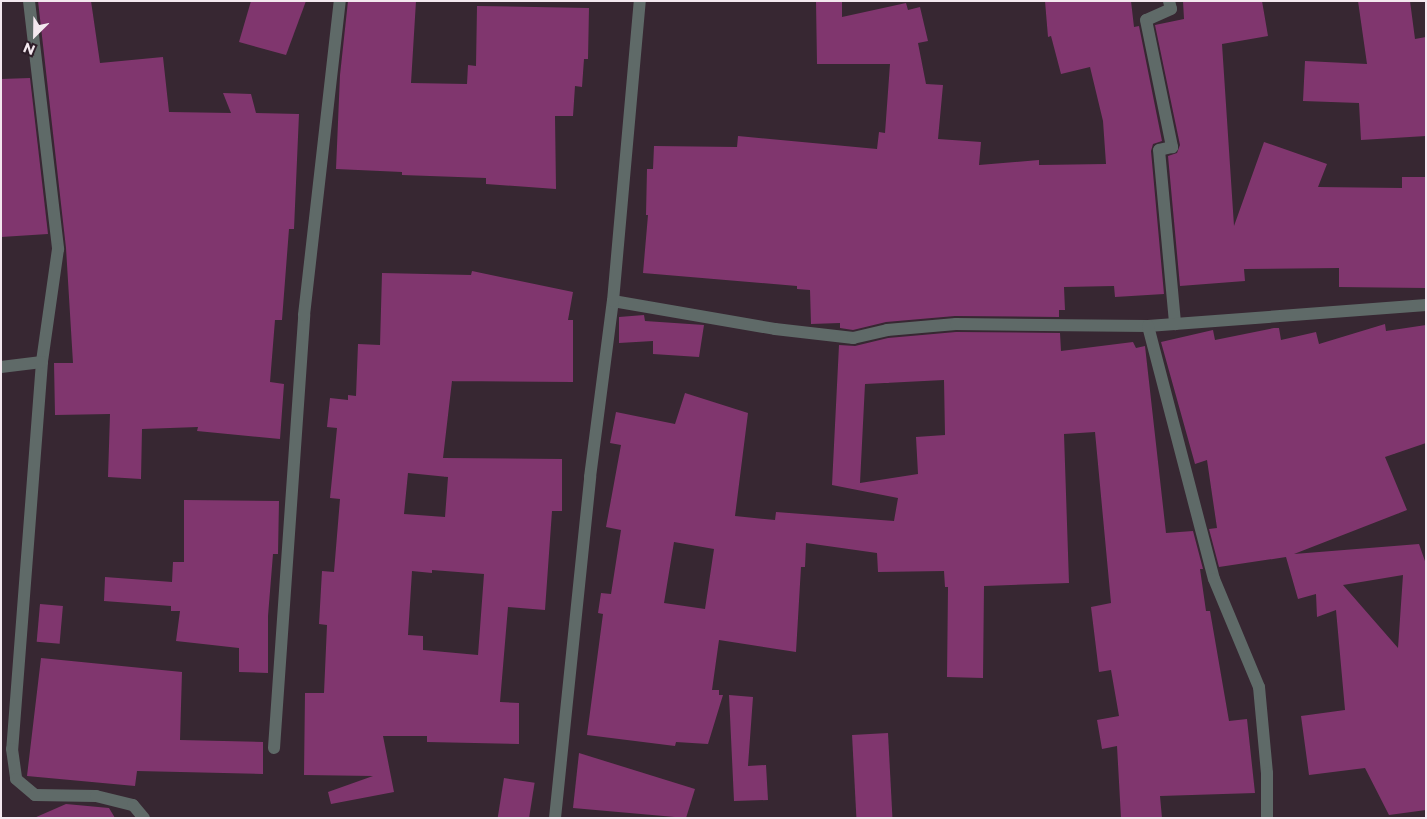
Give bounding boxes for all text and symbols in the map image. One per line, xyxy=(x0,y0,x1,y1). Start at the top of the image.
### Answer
north arrow xyxy=(10,10,60,60)
text: N xyxy=(20,38,38,59)

